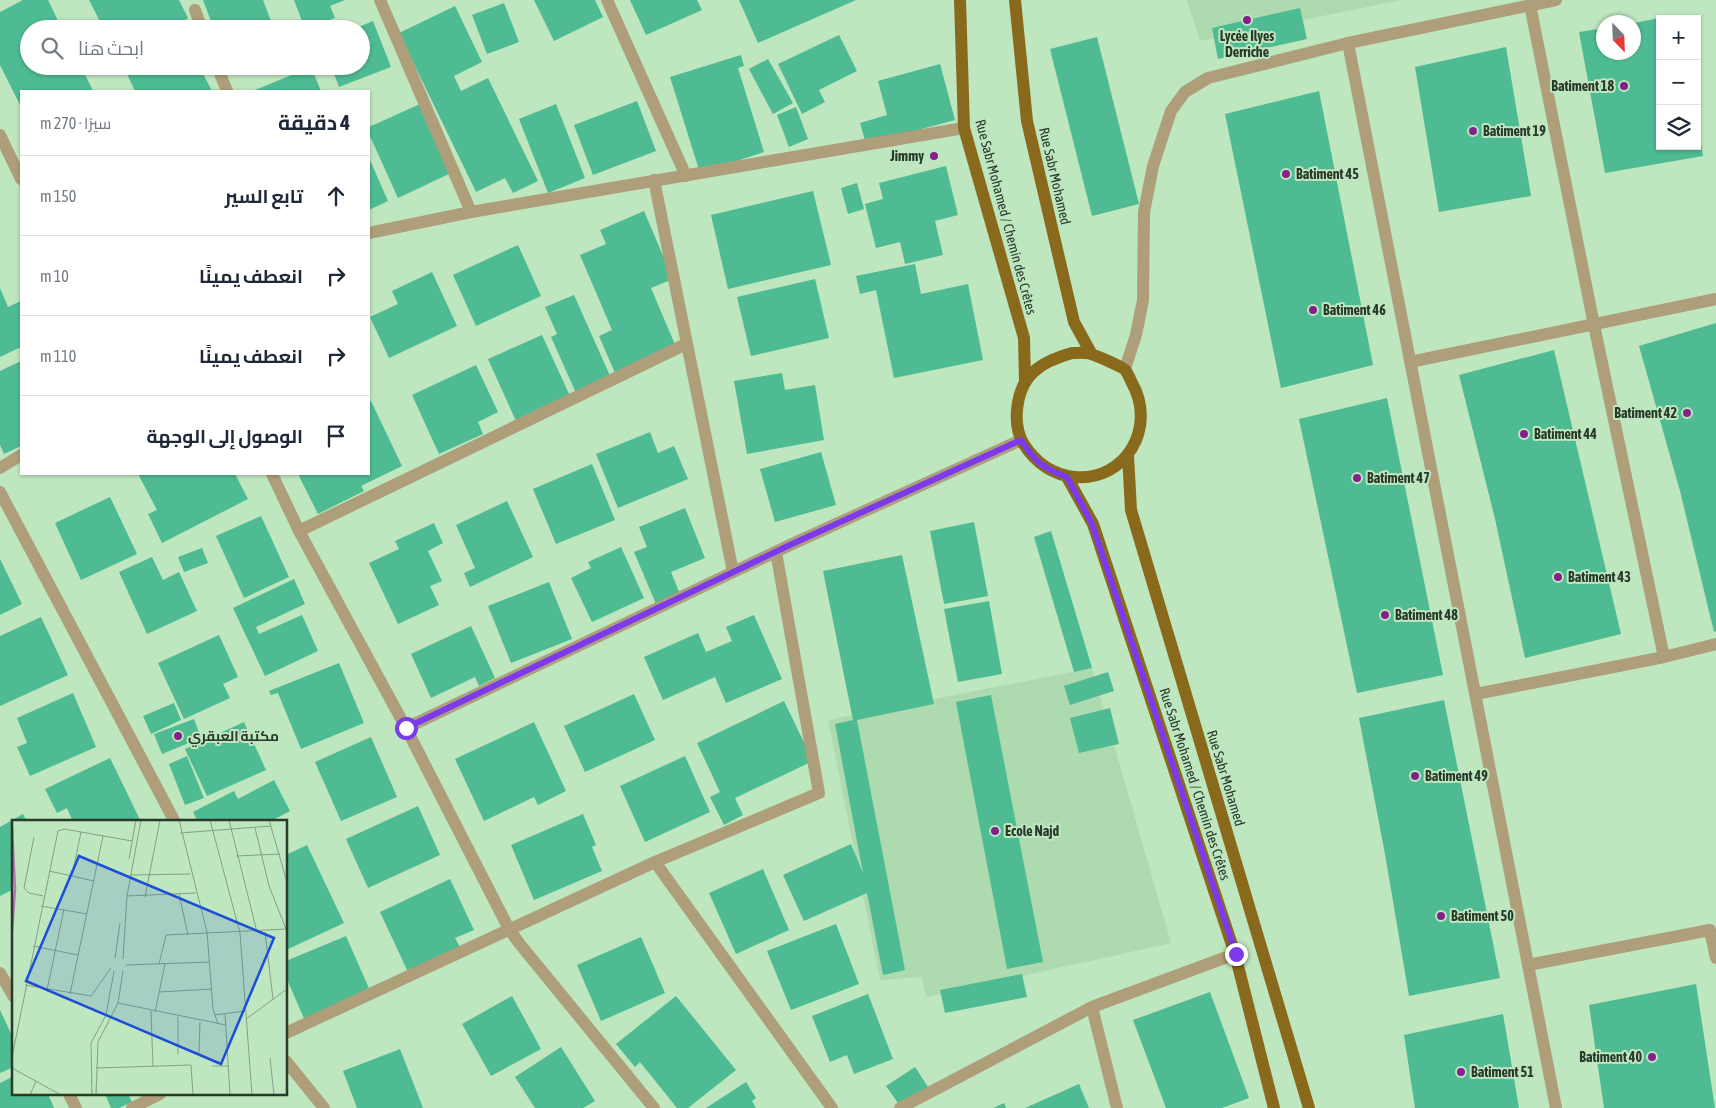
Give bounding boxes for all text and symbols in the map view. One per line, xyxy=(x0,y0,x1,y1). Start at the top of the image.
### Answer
marker: Lycée Ilyes Derriche xyxy=(1241,14,1253,26)
north arrow xyxy=(1596,15,1641,60)
map controls xyxy=(1656,15,1701,150)
button: + xyxy=(1656,15,1701,60)
search box xyxy=(20,20,370,75)
place label: Lycée Ilyes Derriche xyxy=(1220,28,1274,60)
icon: search xyxy=(38,34,66,62)
text: ابحث هنا xyxy=(78,37,144,59)
button: − xyxy=(1656,60,1701,105)
place label: Batiment 18 xyxy=(1551,78,1614,94)
marker: Batiment 18 xyxy=(1618,80,1630,92)
button: layers xyxy=(1656,105,1701,150)
text: 4 دقيقة xyxy=(278,110,350,134)
text: سيرًا · 270 m xyxy=(40,114,111,132)
street label: Rue Sabr Mohamed / Chemin des Crêtes xyxy=(972,118,1040,316)
place label: Batiment 19 xyxy=(1483,123,1546,139)
marker: Batiment 19 xyxy=(1467,125,1479,137)
street label: Rue Sabr Mohamed xyxy=(1036,126,1074,226)
place label: Jimmy xyxy=(889,148,924,164)
marker: Jimmy xyxy=(928,150,940,162)
place label: Batiment 45 xyxy=(1296,166,1359,182)
marker: Batiment 45 xyxy=(1280,168,1292,180)
icon: ahead xyxy=(322,182,350,210)
text: تابع السير xyxy=(225,185,303,207)
text: 150 m xyxy=(40,187,76,205)
icon: right xyxy=(322,262,350,290)
text: انعطف يمينًا xyxy=(199,265,303,287)
text: 10 m xyxy=(40,267,69,285)
place label: Batiment 46 xyxy=(1323,302,1386,318)
marker: Batiment 46 xyxy=(1307,304,1319,316)
icon: right xyxy=(322,342,350,370)
text: انعطف يمينًا xyxy=(199,345,303,367)
text: 110 m xyxy=(40,347,76,365)
place label: Batiment 42 xyxy=(1614,405,1677,421)
marker: Batiment 42 xyxy=(1681,407,1693,419)
icon: arrive xyxy=(322,422,350,450)
text: الوصول إلى الوجهة xyxy=(146,425,303,447)
place label: Batiment 44 xyxy=(1534,426,1597,442)
marker: Batiment 44 xyxy=(1518,428,1530,440)
place label: Batiment 47 xyxy=(1367,470,1430,486)
marker: Batiment 47 xyxy=(1351,472,1363,484)
place label: Batiment 43 xyxy=(1568,569,1631,585)
marker: Batiment 43 xyxy=(1552,571,1564,583)
place label: Batiment 48 xyxy=(1395,607,1458,623)
marker: Batiment 48 xyxy=(1379,609,1391,621)
street label: Rue Sabr Mohamed / Chemin des Crêtes xyxy=(1156,686,1234,882)
route start xyxy=(395,717,418,740)
place label: مكتبة العبقري xyxy=(188,728,279,747)
street label: Rue Sabr Mohamed xyxy=(1204,728,1248,828)
marker: مكتبة العبقري xyxy=(172,730,184,742)
place label: Batiment 49 xyxy=(1425,768,1488,784)
marker: Batiment 49 xyxy=(1409,770,1421,782)
inset map xyxy=(12,820,288,1096)
place label: Ecole Najd xyxy=(1005,823,1060,839)
marker: Ecole Najd xyxy=(989,825,1001,837)
place label: Batiment 50 xyxy=(1451,908,1514,924)
marker: Batiment 50 xyxy=(1435,910,1447,922)
route end xyxy=(1225,943,1248,966)
place label: Batiment 40 xyxy=(1579,1049,1642,1065)
marker: Batiment 40 xyxy=(1646,1051,1658,1063)
place label: Batiment 51 xyxy=(1471,1064,1534,1080)
marker: Batiment 51 xyxy=(1455,1066,1467,1078)

